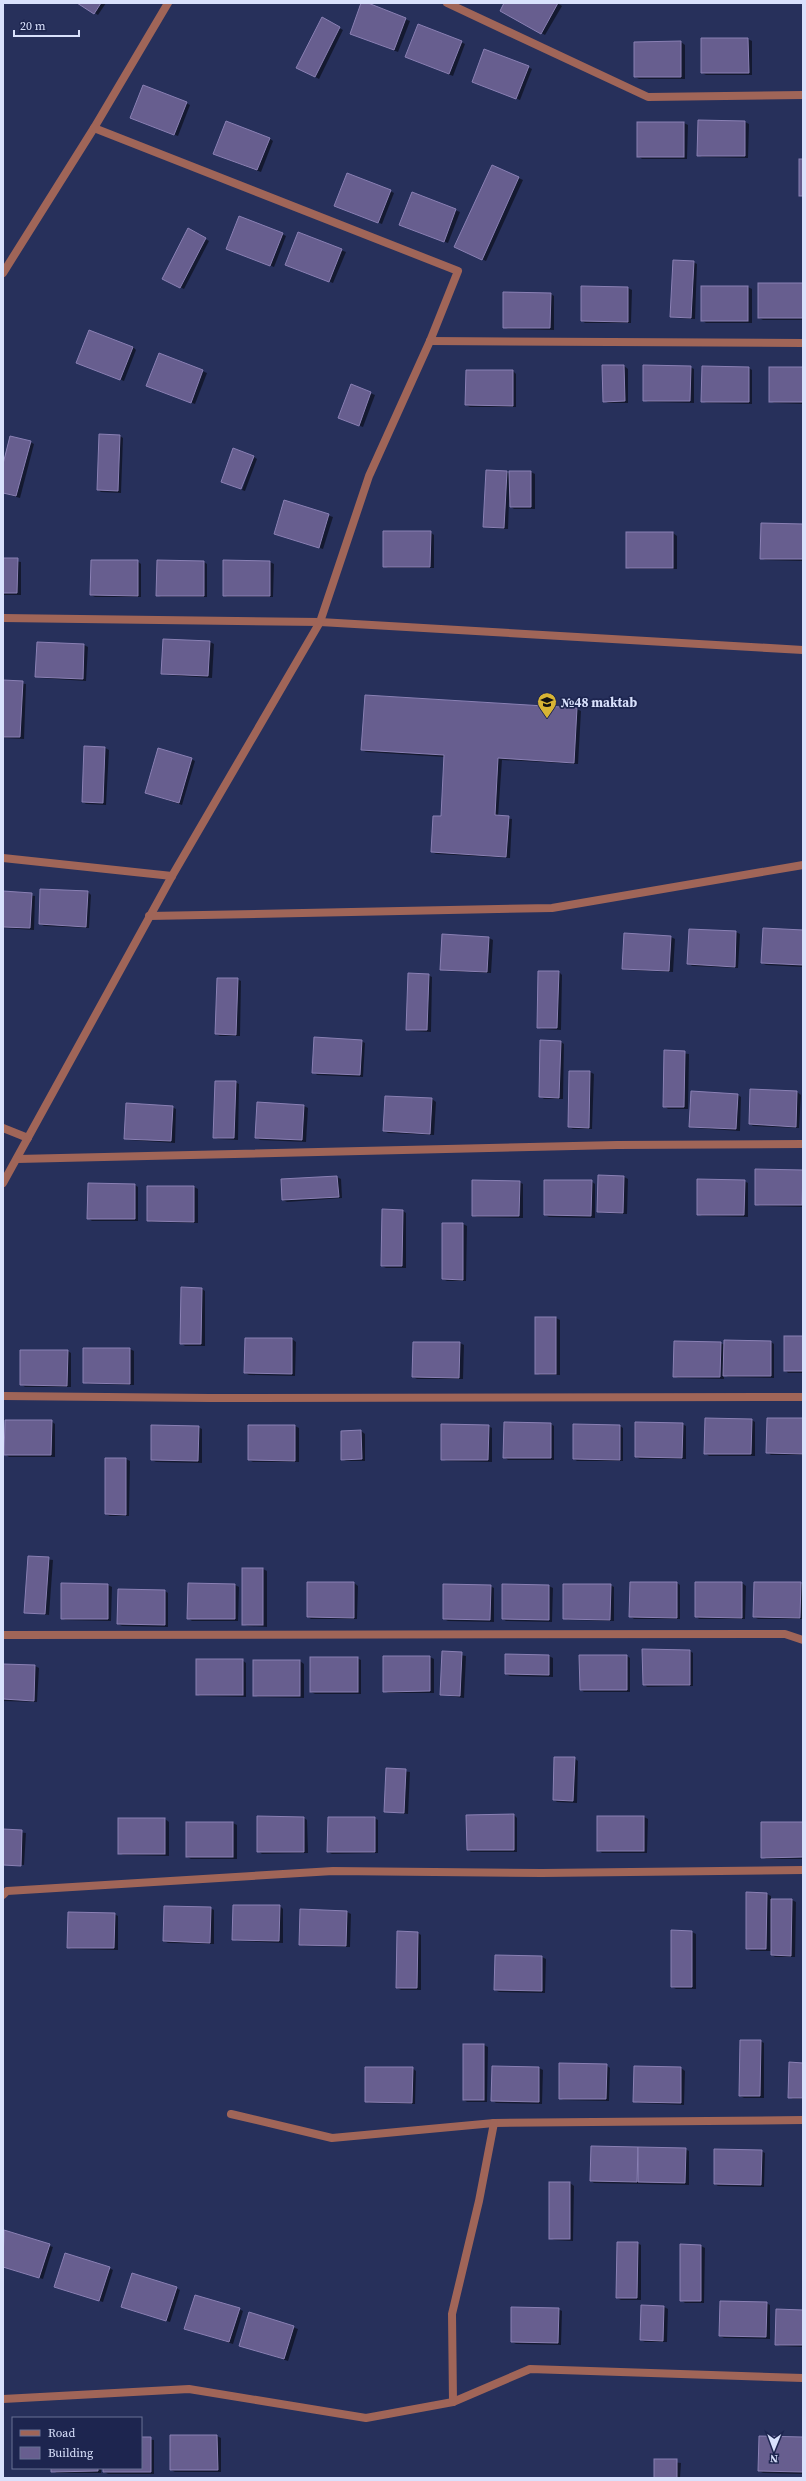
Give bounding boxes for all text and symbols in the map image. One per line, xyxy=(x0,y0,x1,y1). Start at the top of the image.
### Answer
scale bar xyxy=(14,12,79,38)
text: 20 m xyxy=(20,18,46,34)
school or university icon: №48 maktab xyxy=(536,691,558,719)
place label: №48 maktab xyxy=(560,694,637,711)
legend xyxy=(12,2417,142,2469)
text: Road xyxy=(48,2425,75,2441)
north arrow xyxy=(754,2429,794,2469)
text: Building xyxy=(48,2445,93,2461)
text: N xyxy=(770,2451,778,2466)

